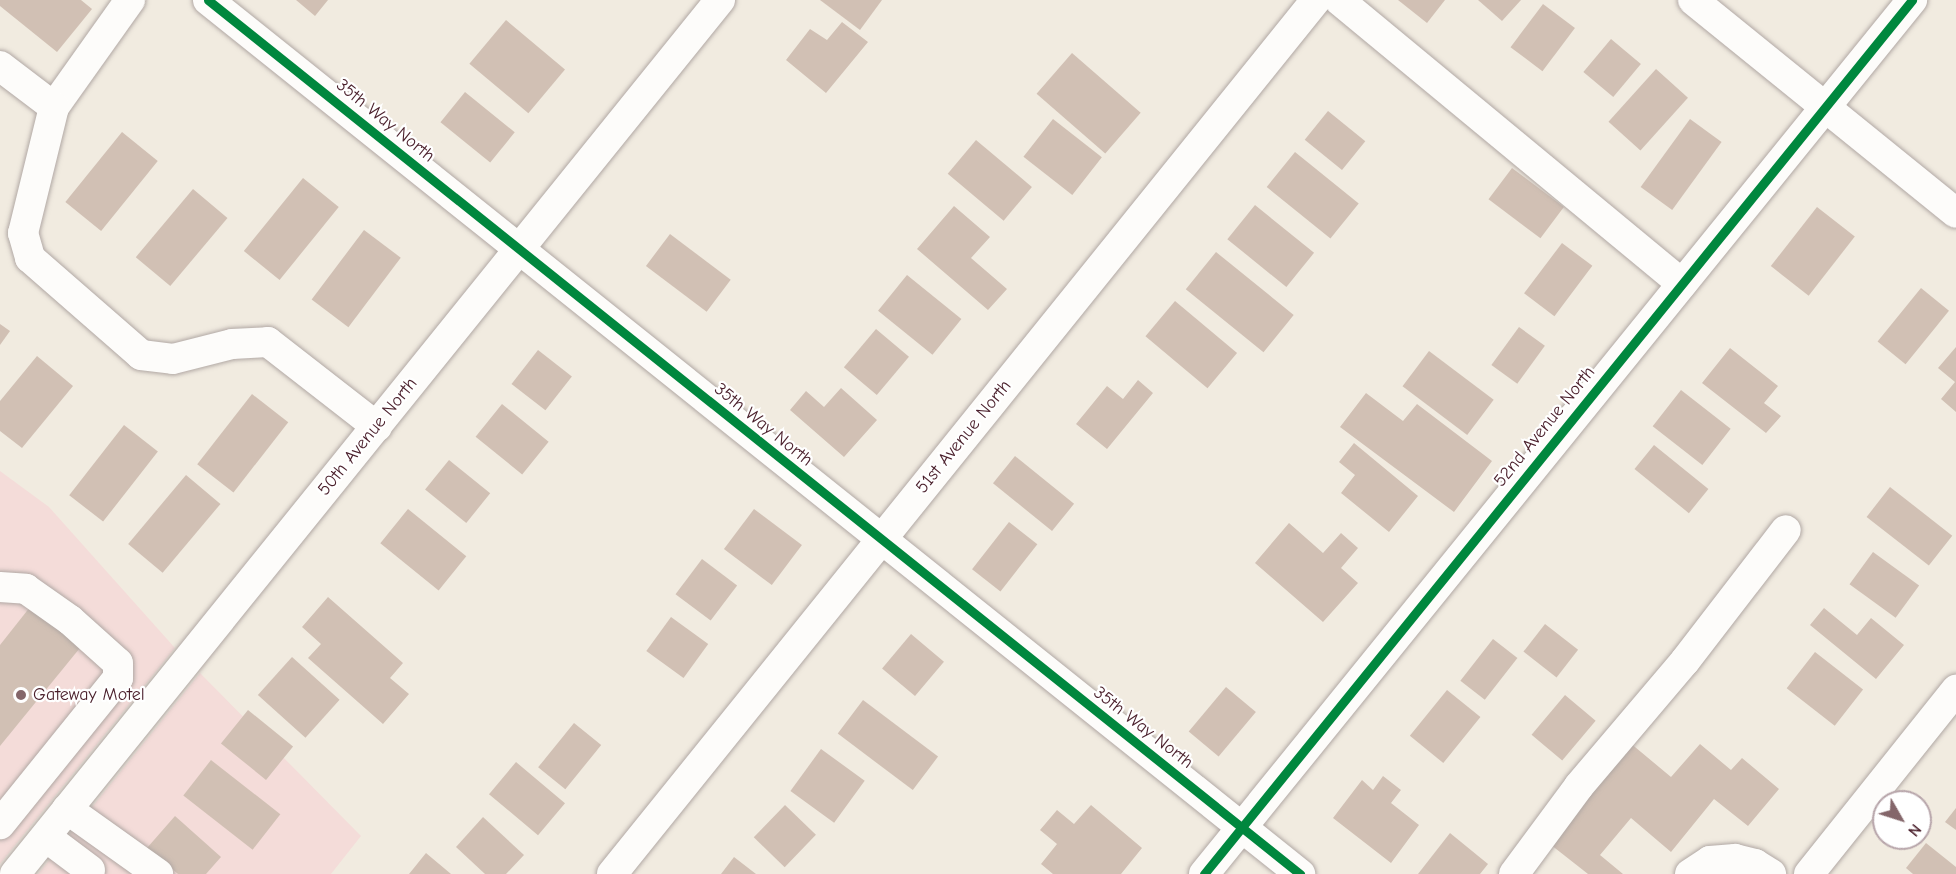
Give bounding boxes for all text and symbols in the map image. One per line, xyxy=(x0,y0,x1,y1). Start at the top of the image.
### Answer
street label: 35th Way North xyxy=(331,75,439,167)
street label: 52nd Avenue North xyxy=(1490,362,1600,492)
street label: 50th Avenue North xyxy=(314,374,422,500)
street label: 51st Avenue North xyxy=(912,376,1016,498)
street label: 35th Way North xyxy=(709,379,817,471)
street label: 35th Way North xyxy=(1089,682,1197,774)
place label: Gateway Motel xyxy=(33,684,145,706)
marker: Gateway Motel xyxy=(14,688,28,702)
north arrow xyxy=(1872,790,1932,850)
text: N xyxy=(1904,820,1925,840)

